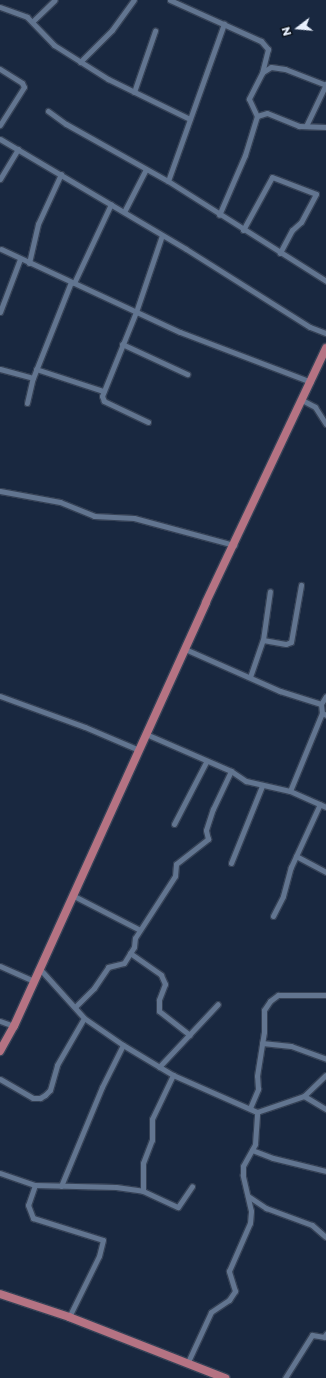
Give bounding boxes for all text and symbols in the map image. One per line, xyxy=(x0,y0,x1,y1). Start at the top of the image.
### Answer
north arrow xyxy=(278,8,318,48)
text: N xyxy=(279,25,294,38)

